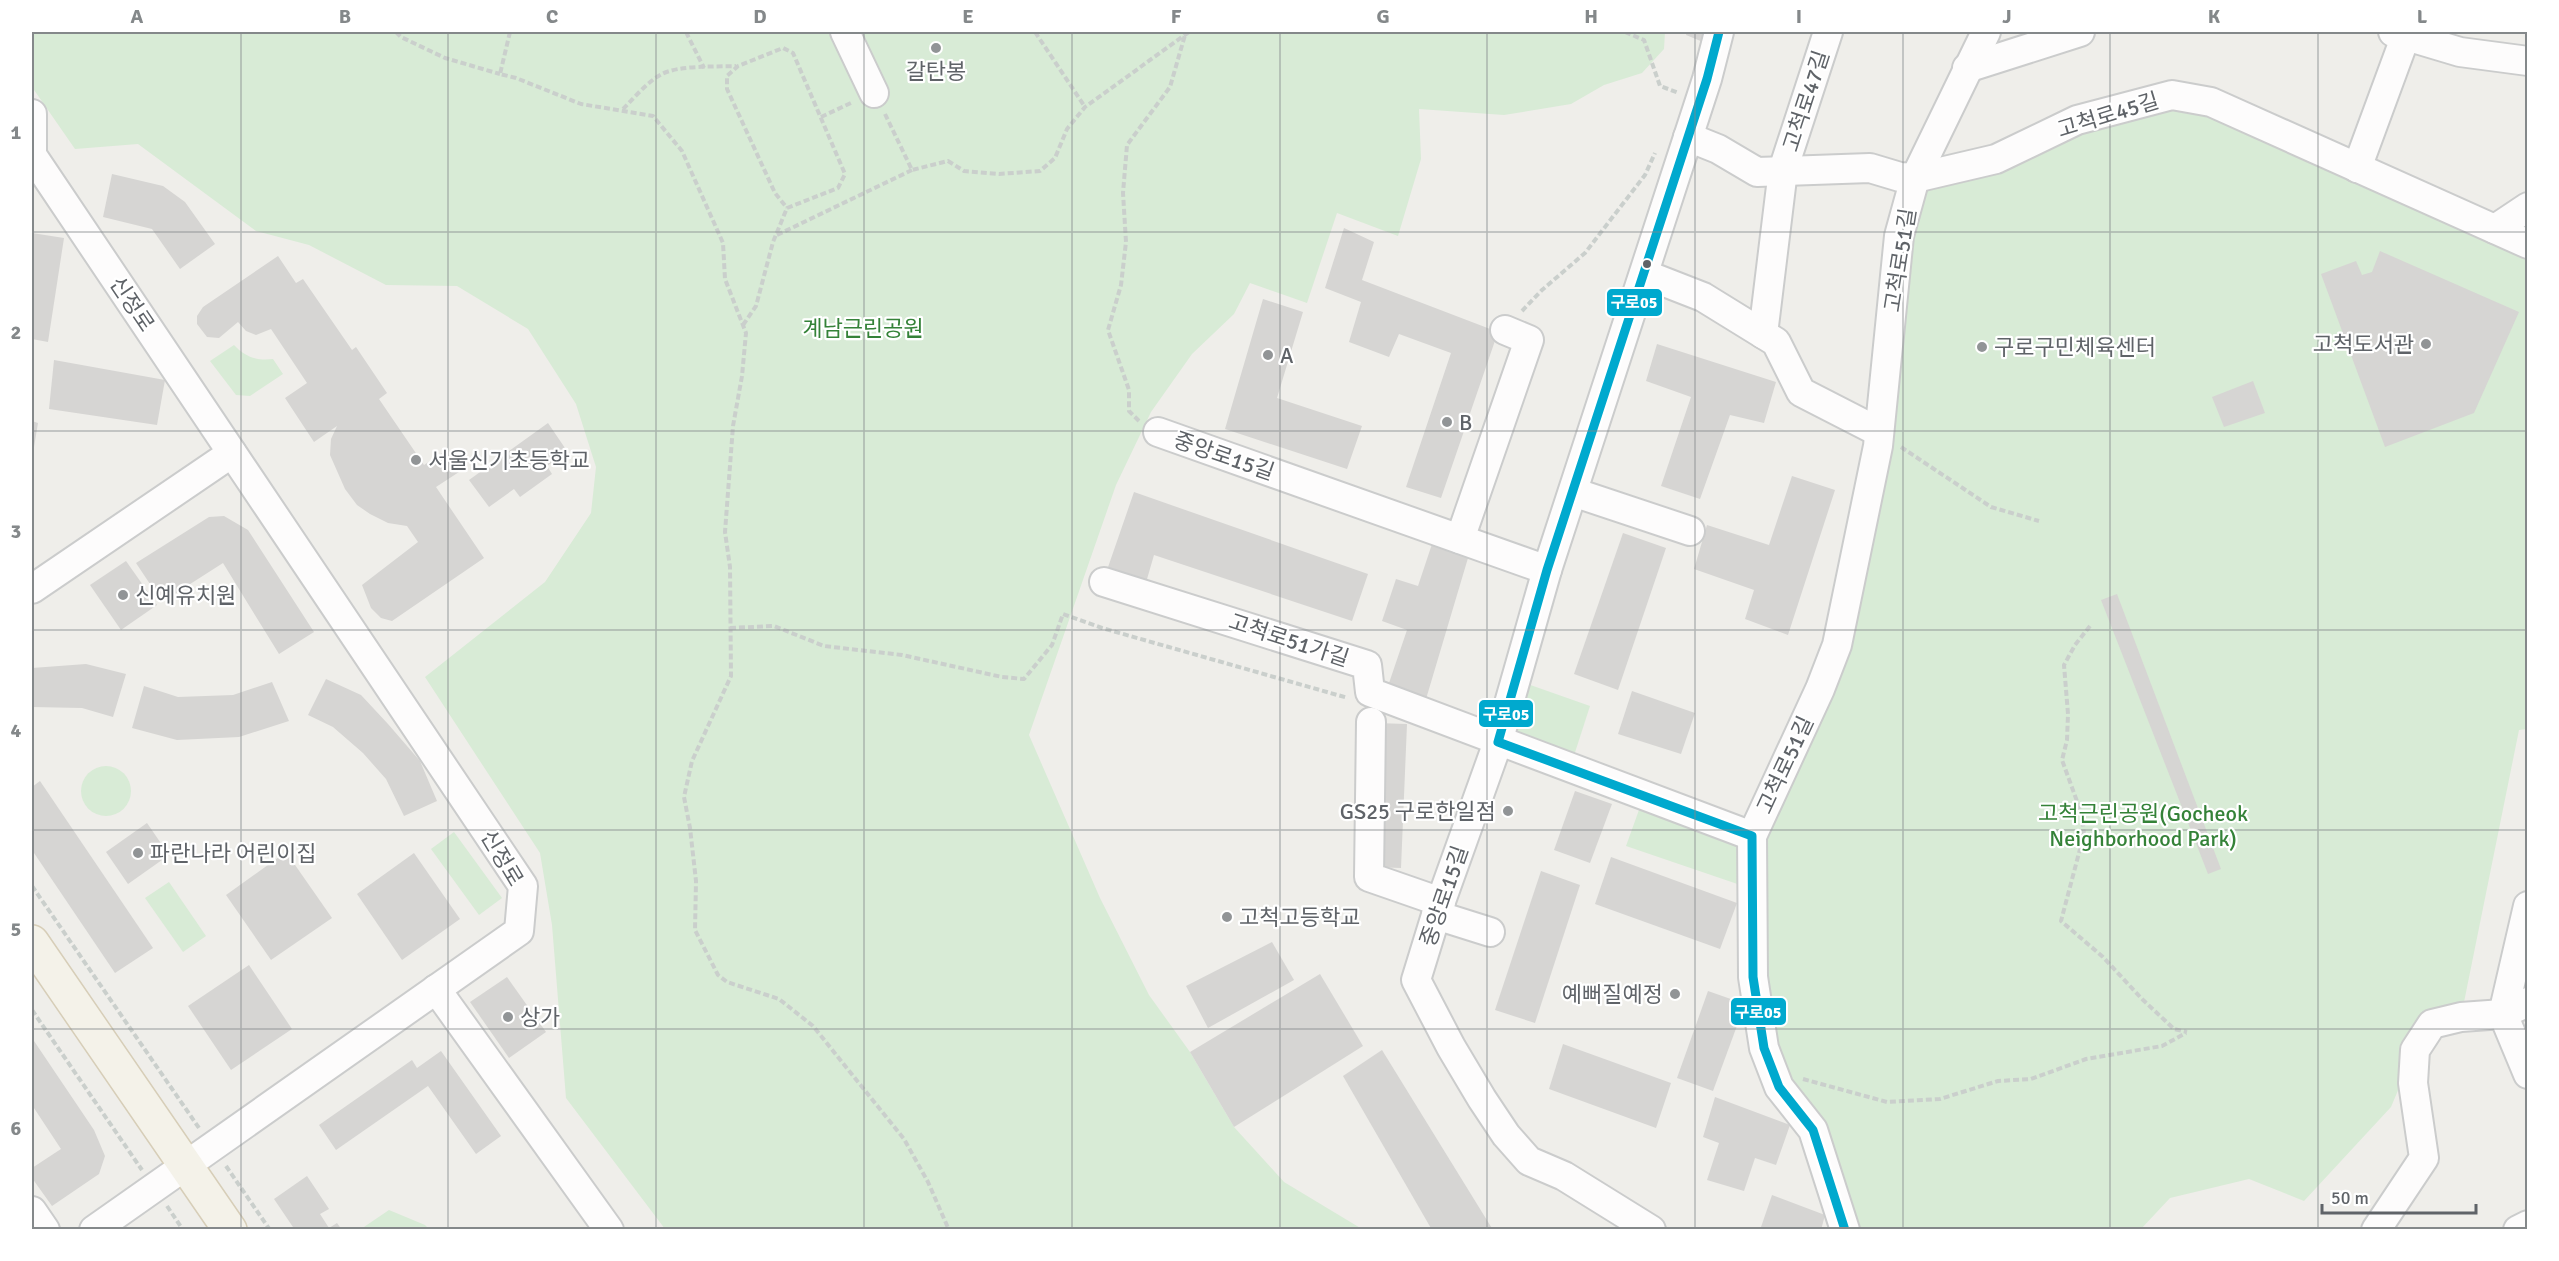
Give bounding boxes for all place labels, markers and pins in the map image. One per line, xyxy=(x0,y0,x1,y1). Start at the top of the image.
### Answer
marker: 갈탄봉 xyxy=(929,41,943,55)
place label: 갈탄봉 xyxy=(906,58,966,85)
unlabelled marker xyxy=(1641,258,1653,270)
place label: 고척도서관 xyxy=(2313,331,2414,358)
place label: 구로구민체육센터 xyxy=(1994,334,2156,361)
marker: 고척도서관 xyxy=(2419,337,2433,351)
marker: 구로구민체육센터 xyxy=(1975,340,1989,354)
place label: A xyxy=(1280,342,1294,369)
marker: A xyxy=(1261,348,1275,362)
place label: B xyxy=(1459,409,1472,436)
marker: B xyxy=(1440,415,1454,429)
place label: 서울신기초등학교 xyxy=(428,447,590,474)
marker: 서울신기초등학교 xyxy=(409,453,423,467)
place label: 신예유치원 xyxy=(135,582,236,609)
marker: 신예유치원 xyxy=(116,588,130,602)
place label: GS25 구로한일점 xyxy=(1340,798,1496,825)
marker: GS25 구로한일점 xyxy=(1501,804,1515,818)
place label: 파란나라 어린이집 xyxy=(150,840,317,867)
marker: 파란나라 어린이집 xyxy=(131,846,145,860)
place label: 고척고등학교 xyxy=(1239,904,1360,931)
marker: 고척고등학교 xyxy=(1220,910,1234,924)
place label: 예뻐질예정 xyxy=(1562,981,1663,1008)
marker: 예뻐질예정 xyxy=(1668,987,1682,1001)
place label: 상가 xyxy=(520,1004,560,1031)
marker: 상가 xyxy=(501,1010,515,1024)

